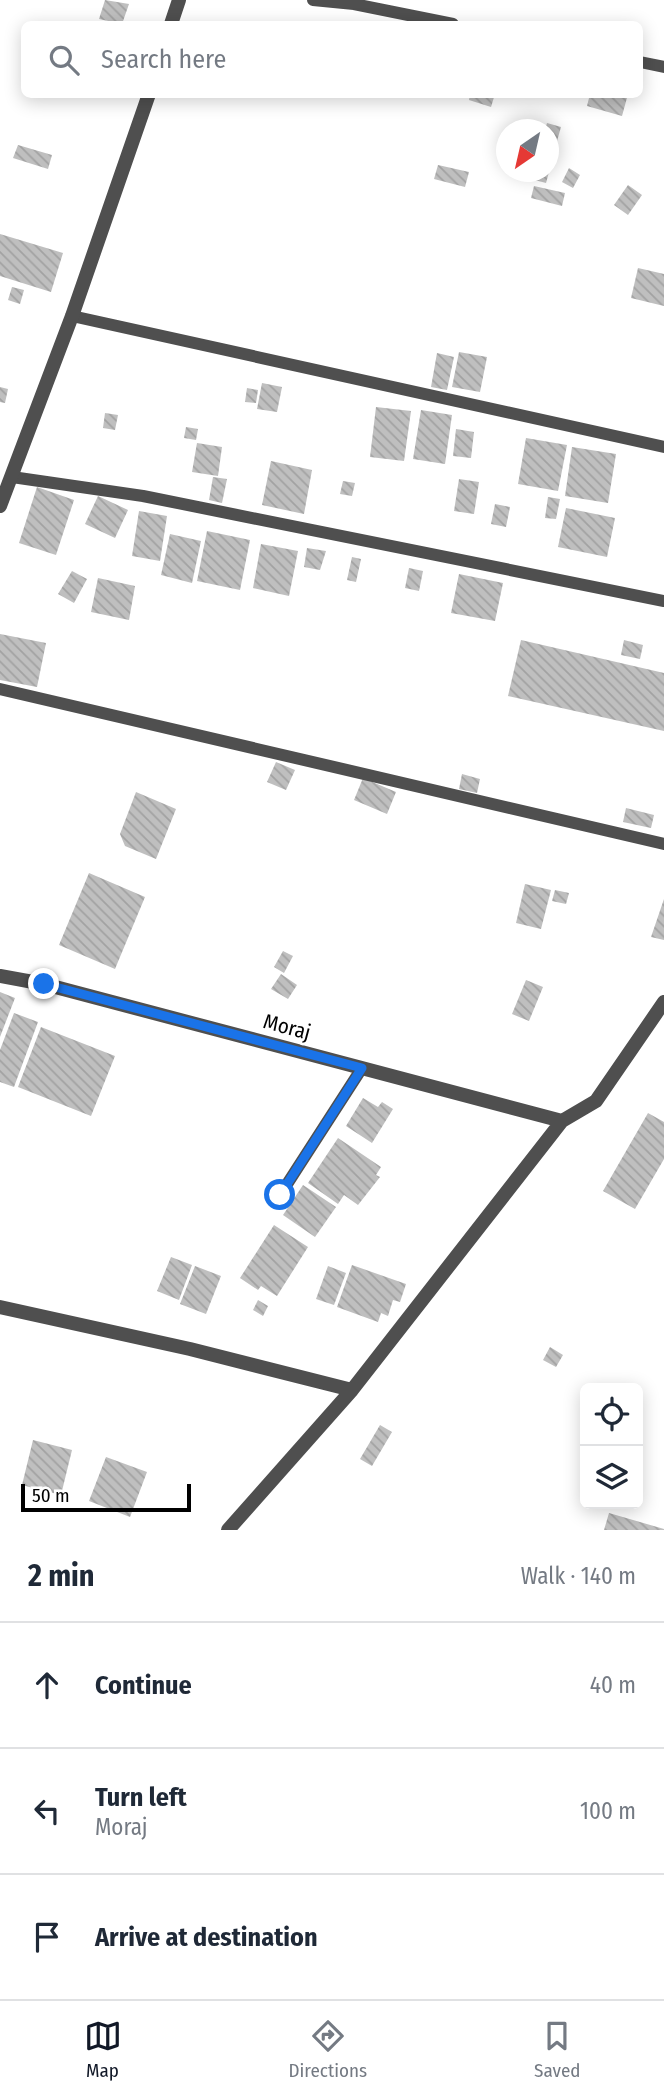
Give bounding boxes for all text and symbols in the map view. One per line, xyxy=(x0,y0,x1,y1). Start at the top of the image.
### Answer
search box xyxy=(21,21,643,98)
icon: search xyxy=(45,41,83,79)
text: Search here xyxy=(101,44,226,75)
north arrow xyxy=(496,119,559,182)
route end xyxy=(28,968,59,999)
street label: Moraj xyxy=(260,1008,314,1046)
route start xyxy=(264,1179,295,1210)
map controls xyxy=(580,1383,643,1509)
button: locate xyxy=(580,1383,643,1446)
button: layers xyxy=(580,1446,643,1509)
scale bar xyxy=(21,1481,191,1513)
text: 50 m xyxy=(32,1484,70,1507)
text: 2 min xyxy=(28,1558,95,1594)
text: Walk · 140 m xyxy=(521,1562,636,1590)
icon: ahead xyxy=(28,1666,66,1704)
text: Continue xyxy=(95,1670,192,1701)
text: 40 m xyxy=(590,1671,636,1699)
text: Turn left xyxy=(95,1782,187,1813)
icon: left xyxy=(28,1792,66,1830)
text: 100 m xyxy=(580,1797,636,1825)
text: Moraj xyxy=(95,1813,148,1841)
icon: arrive xyxy=(28,1918,66,1956)
text: Arrive at destination xyxy=(95,1922,318,1953)
tab: Map xyxy=(84,2017,122,2082)
tab: Directions xyxy=(289,2017,367,2082)
tab: Saved xyxy=(534,2017,580,2082)

